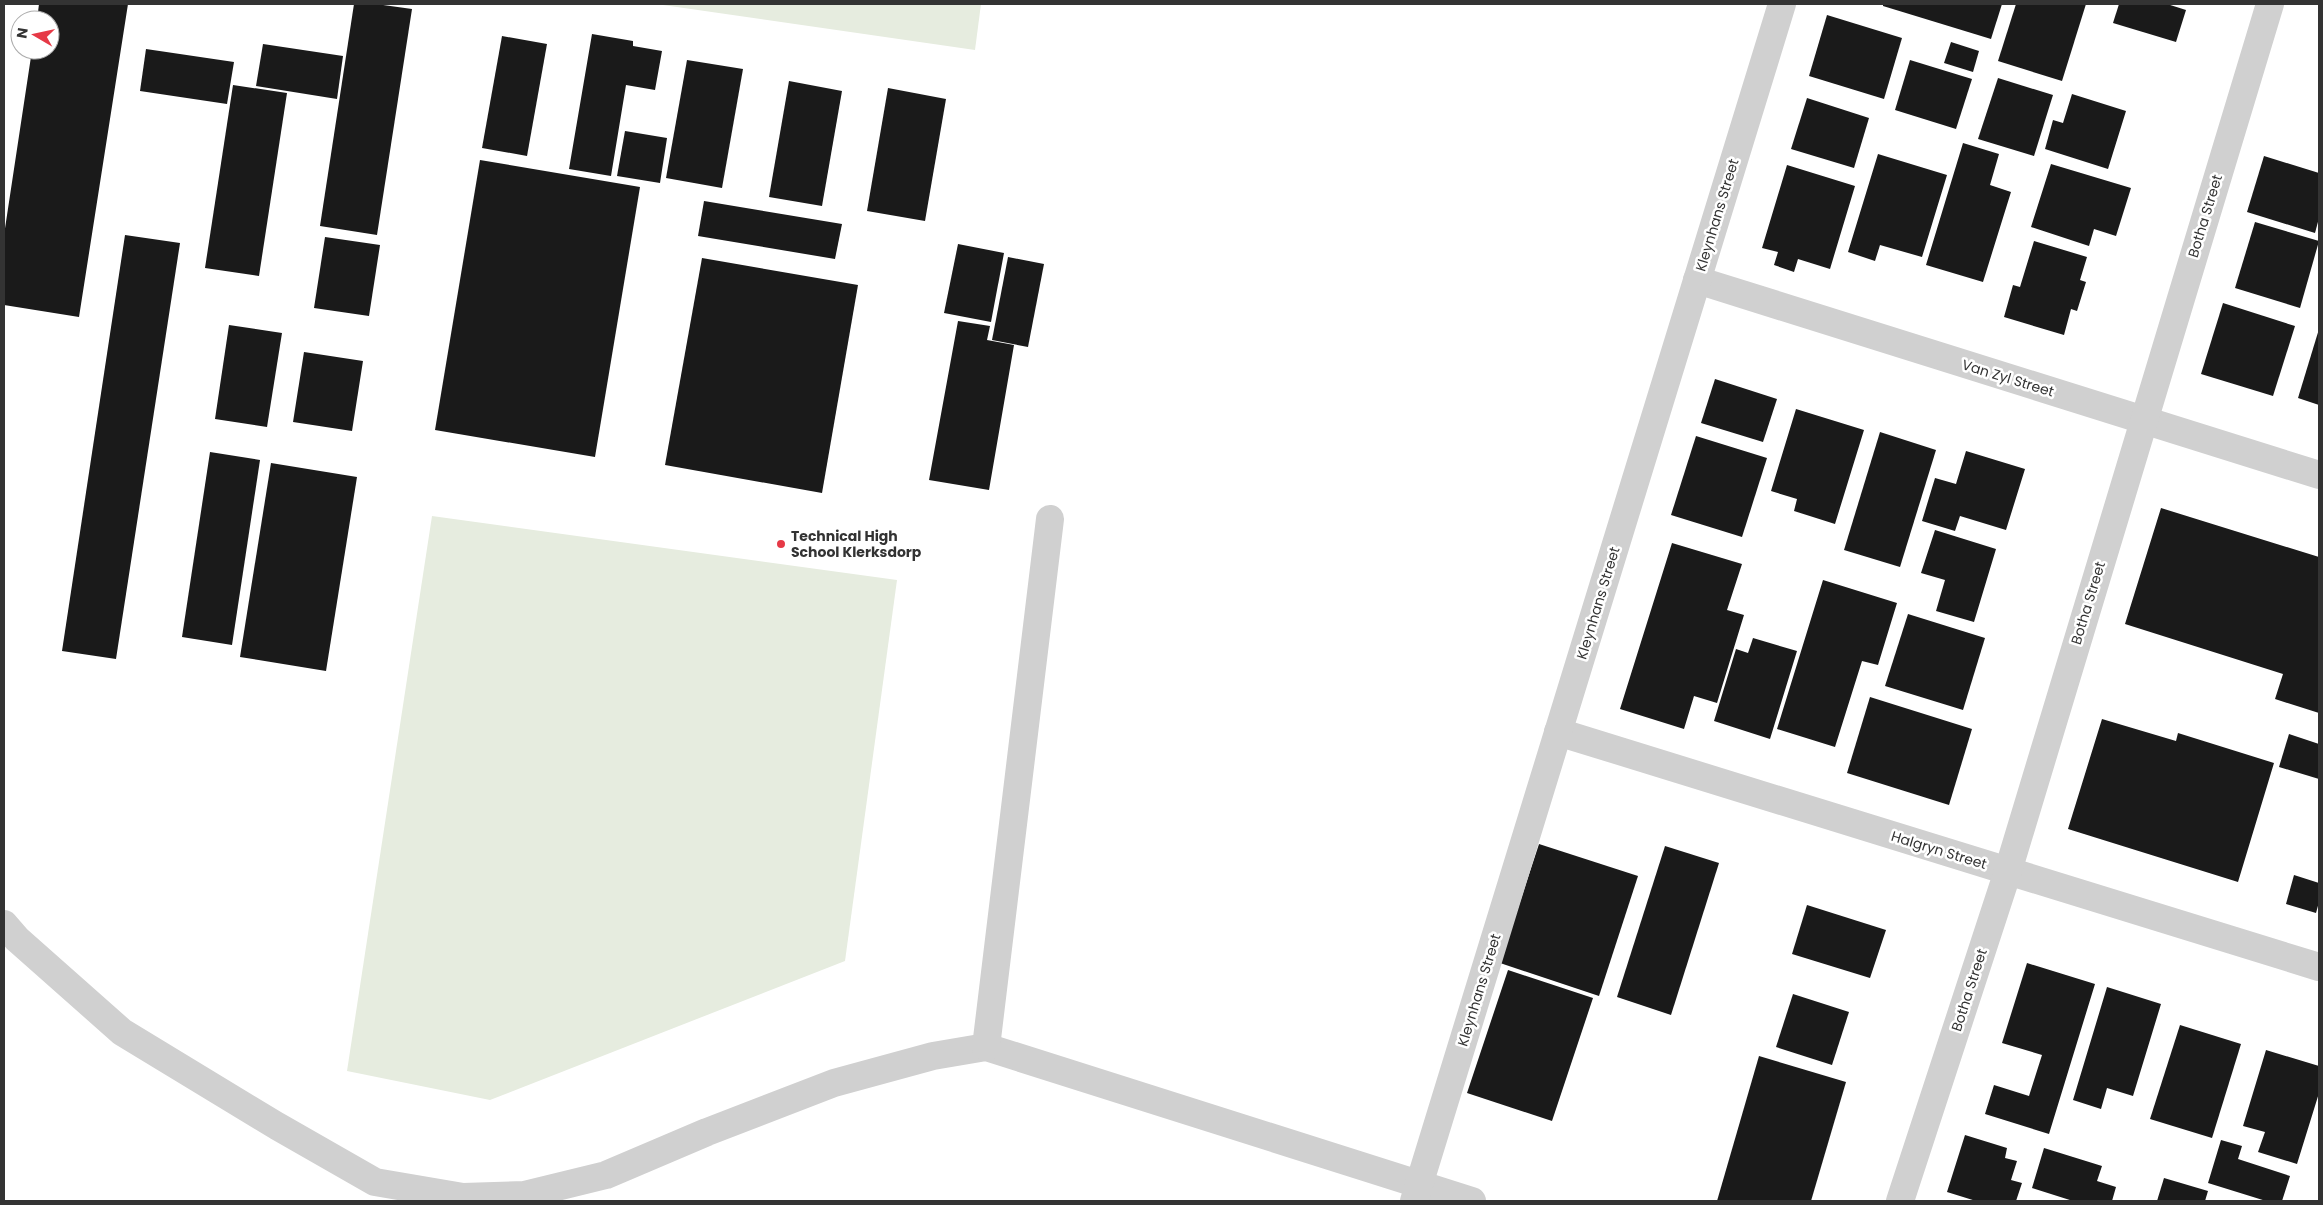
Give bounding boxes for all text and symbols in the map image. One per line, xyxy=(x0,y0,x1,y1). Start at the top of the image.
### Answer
north arrow xyxy=(10,10,60,60)
text: N xyxy=(11,26,33,40)
street label: Kleynhans Street xyxy=(1690,156,1744,274)
street label: Botha Street xyxy=(2183,172,2227,260)
street label: Van Zyl Street xyxy=(1960,355,2056,401)
place label: Technical High School Klerksdorp xyxy=(791,526,922,562)
marker: Technical High School Klerksdorp xyxy=(775,538,787,550)
street label: Kleynhans Street xyxy=(1571,544,1625,662)
street label: Botha Street xyxy=(2066,559,2110,647)
street label: Halgryn Street xyxy=(1889,826,1989,874)
street label: Kleynhans Street xyxy=(1452,931,1506,1049)
street label: Botha Street xyxy=(1946,946,1992,1034)

